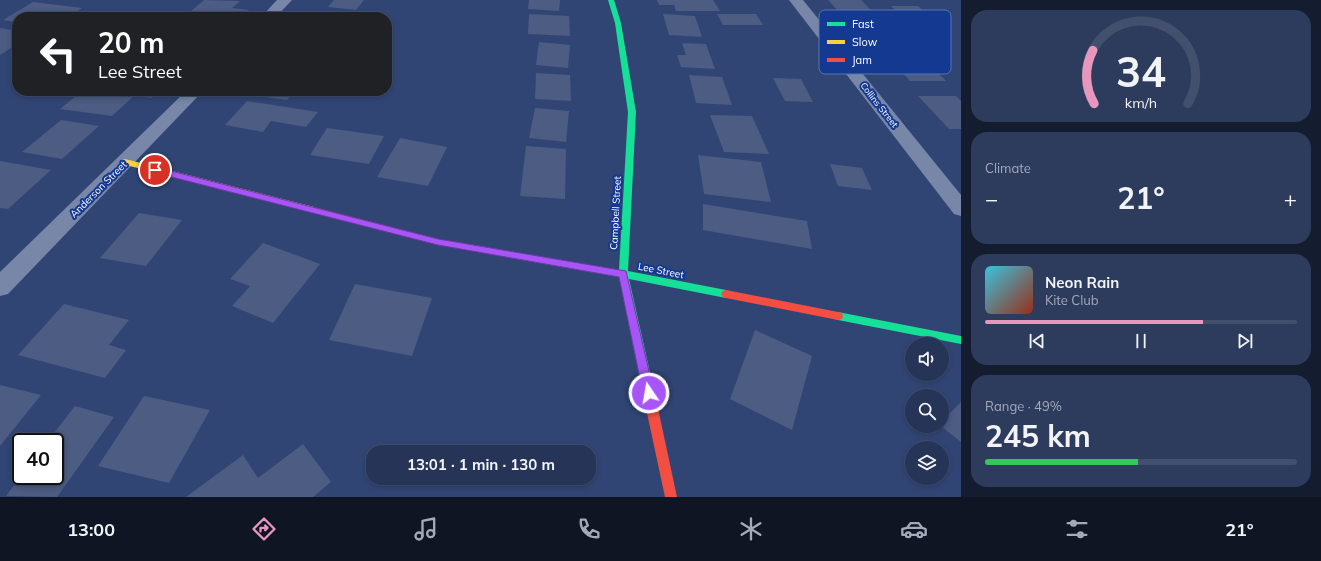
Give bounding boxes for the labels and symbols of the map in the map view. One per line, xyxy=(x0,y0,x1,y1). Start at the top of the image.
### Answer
legend xyxy=(819,10,951,74)
text: Fast xyxy=(852,17,874,31)
text: Slow xyxy=(852,35,878,49)
text: Jam xyxy=(852,53,872,67)
street label: Collins Street xyxy=(858,80,900,130)
pin xyxy=(138,153,172,187)
street label: Anderson Street xyxy=(67,158,130,220)
street label: Campbell Street xyxy=(607,175,624,250)
street label: Lee Street xyxy=(637,260,685,281)
position arrow xyxy=(628,372,670,414)
speed limit sign: 40 xyxy=(12,433,64,485)

